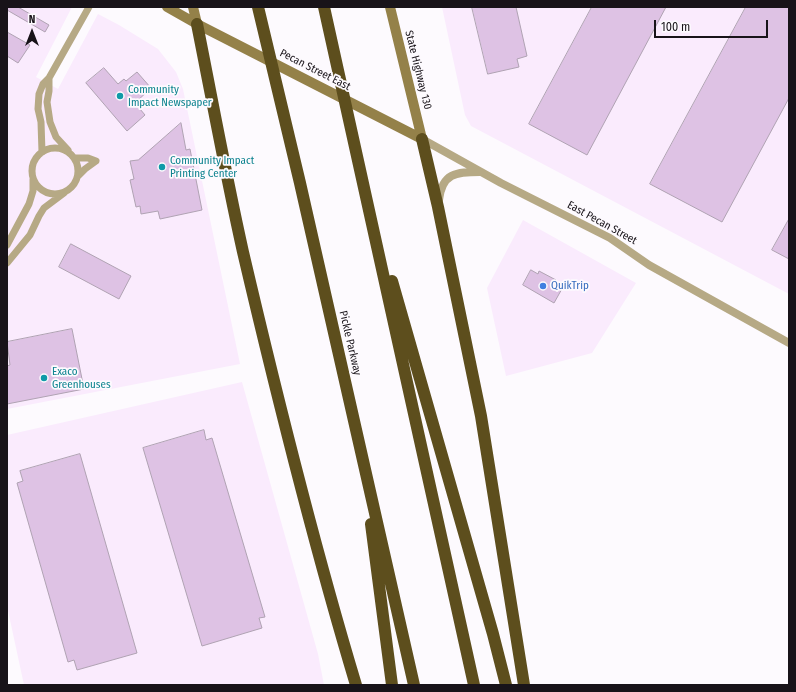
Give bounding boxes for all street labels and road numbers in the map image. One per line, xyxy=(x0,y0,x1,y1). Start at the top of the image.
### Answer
street label: State Highway 130 xyxy=(402,29,434,111)
street label: Pecan Street East xyxy=(277,47,353,93)
street label: East Pecan Street xyxy=(565,198,639,248)
street label: Pickle Parkway xyxy=(336,309,364,377)

